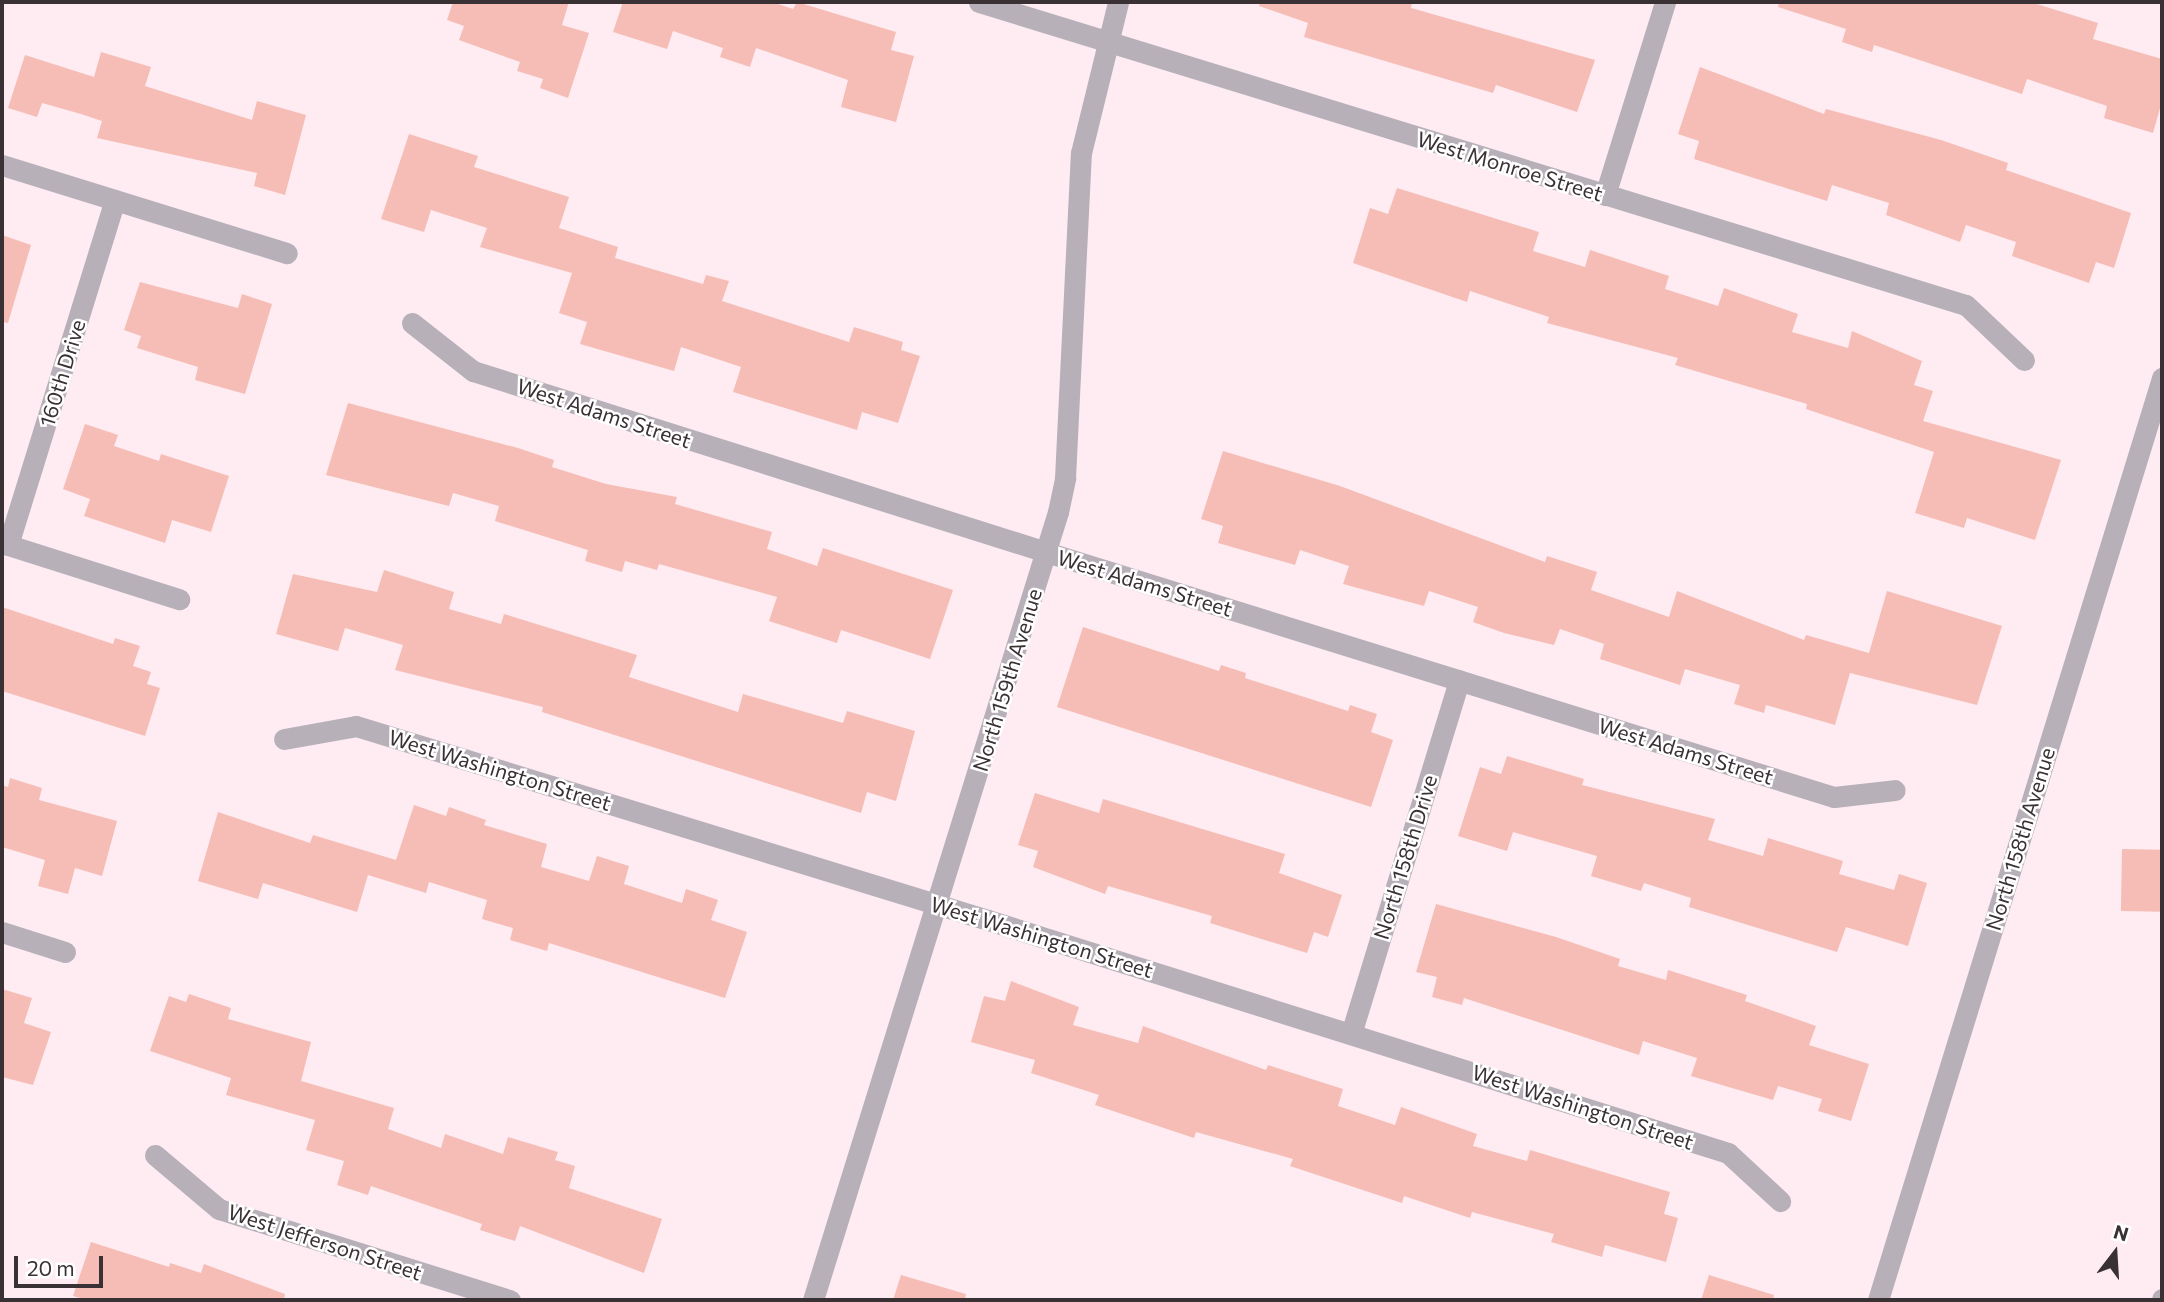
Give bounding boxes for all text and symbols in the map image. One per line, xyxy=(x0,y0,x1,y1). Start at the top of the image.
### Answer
street label: West Monroe Street xyxy=(1414,126,1606,206)
street label: 160th Drive xyxy=(34,316,90,430)
street label: West Adams Street xyxy=(514,373,694,453)
street label: West Adams Street xyxy=(1055,544,1235,622)
street label: North 159th Avenue xyxy=(967,586,1047,774)
street label: West Adams Street xyxy=(1596,712,1776,790)
street label: West Washington Street xyxy=(386,724,614,816)
street label: North 158th Avenue xyxy=(1980,745,2060,933)
street label: North 158th Drive xyxy=(1368,772,1442,942)
street label: West Washington Street xyxy=(928,891,1156,983)
street label: West Washington Street xyxy=(1469,1059,1697,1155)
street label: West Jefferson Street xyxy=(225,1199,425,1285)
north arrow xyxy=(2080,1218,2150,1288)
text: N xyxy=(2111,1219,2131,1246)
scale bar xyxy=(18,1242,107,1286)
text: 20 m xyxy=(27,1255,75,1280)

